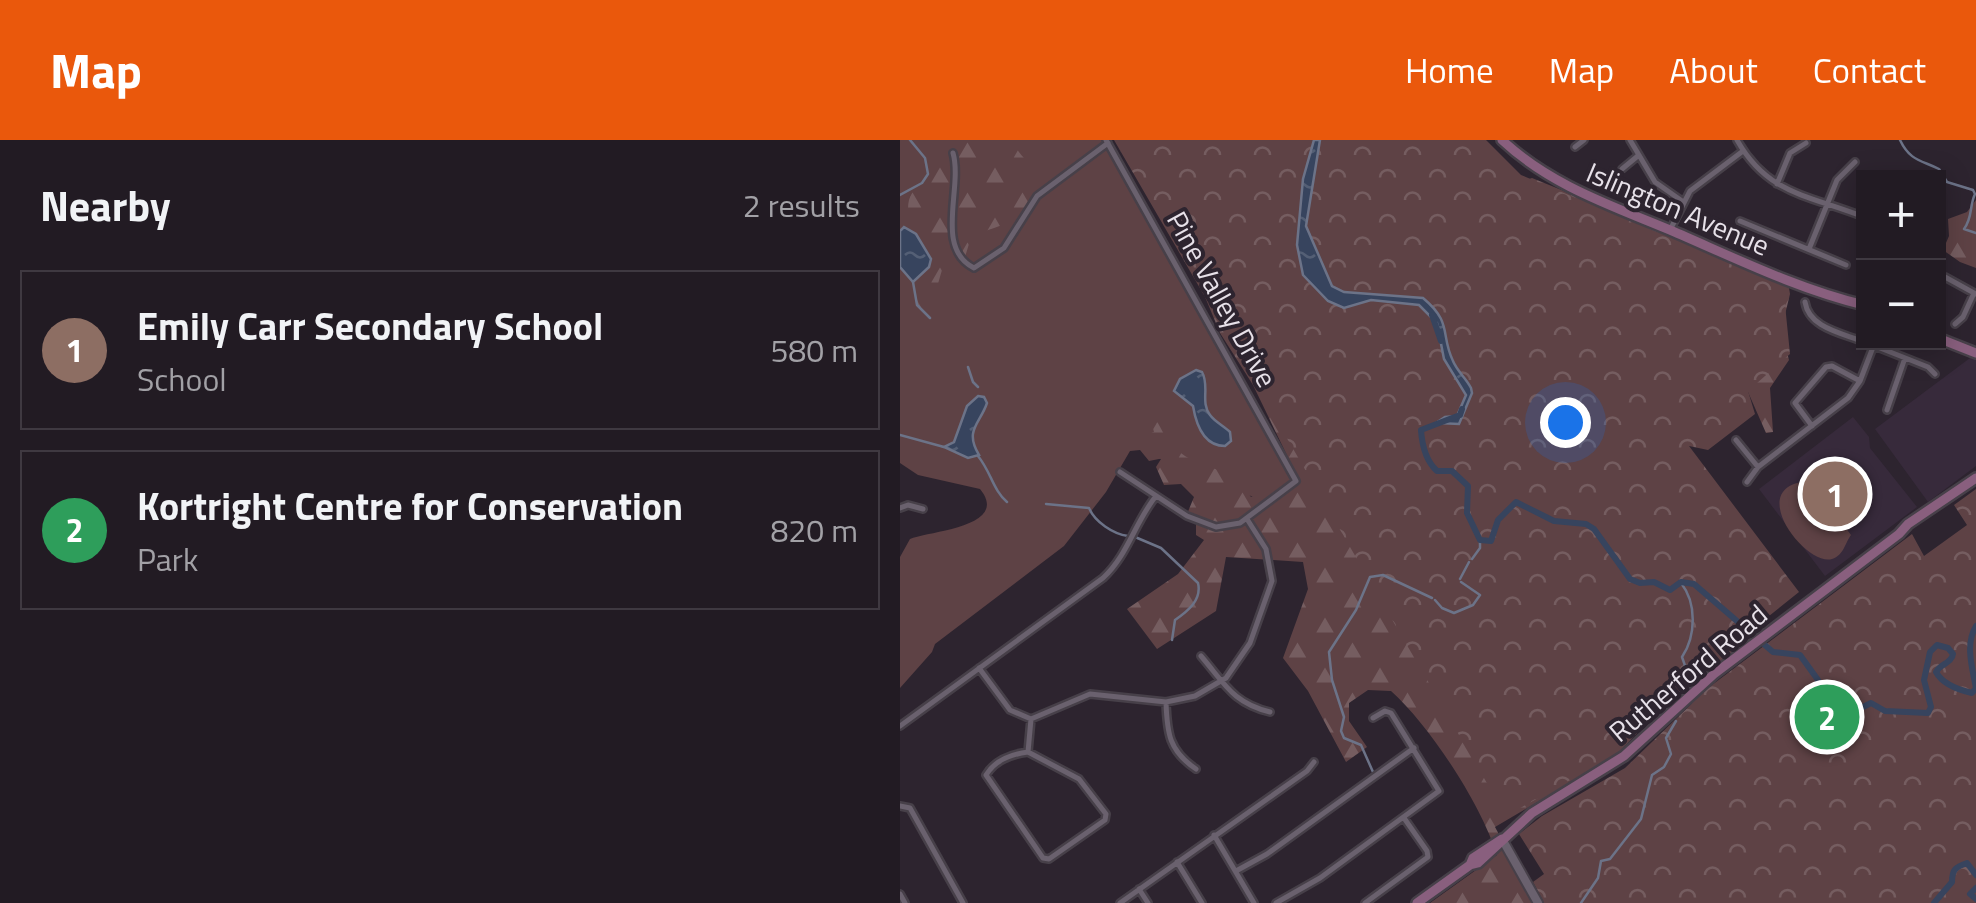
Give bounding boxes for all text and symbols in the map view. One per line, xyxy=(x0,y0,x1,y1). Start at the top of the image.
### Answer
text: Map xyxy=(50,34,142,107)
text: Home xyxy=(1405,43,1494,97)
text: Map xyxy=(1549,43,1614,97)
text: About xyxy=(1669,43,1758,97)
text: Contact xyxy=(1813,43,1926,97)
street label: Islington Avenue xyxy=(1580,151,1777,266)
map controls xyxy=(1856,170,1946,350)
button: + xyxy=(1856,170,1946,260)
text: Nearby xyxy=(40,173,171,237)
text: 2 results xyxy=(743,181,860,229)
street label: Pine Valley Drive xyxy=(1156,203,1289,395)
button: − xyxy=(1856,260,1946,350)
text: Emily Carr Secondary School xyxy=(137,297,603,355)
text: 1 xyxy=(66,326,83,374)
text: 580 m xyxy=(770,326,858,374)
text: School xyxy=(137,355,227,403)
your location xyxy=(1540,397,1591,448)
pin: 1 xyxy=(1802,456,1868,532)
text: Kortright Centre for Conservation xyxy=(137,477,683,535)
text: 2 xyxy=(66,506,83,554)
text: 820 m xyxy=(770,506,858,554)
text: Park xyxy=(137,535,198,583)
street label: Rutherford Road xyxy=(1599,593,1776,752)
pin: 2 xyxy=(1794,680,1860,754)

